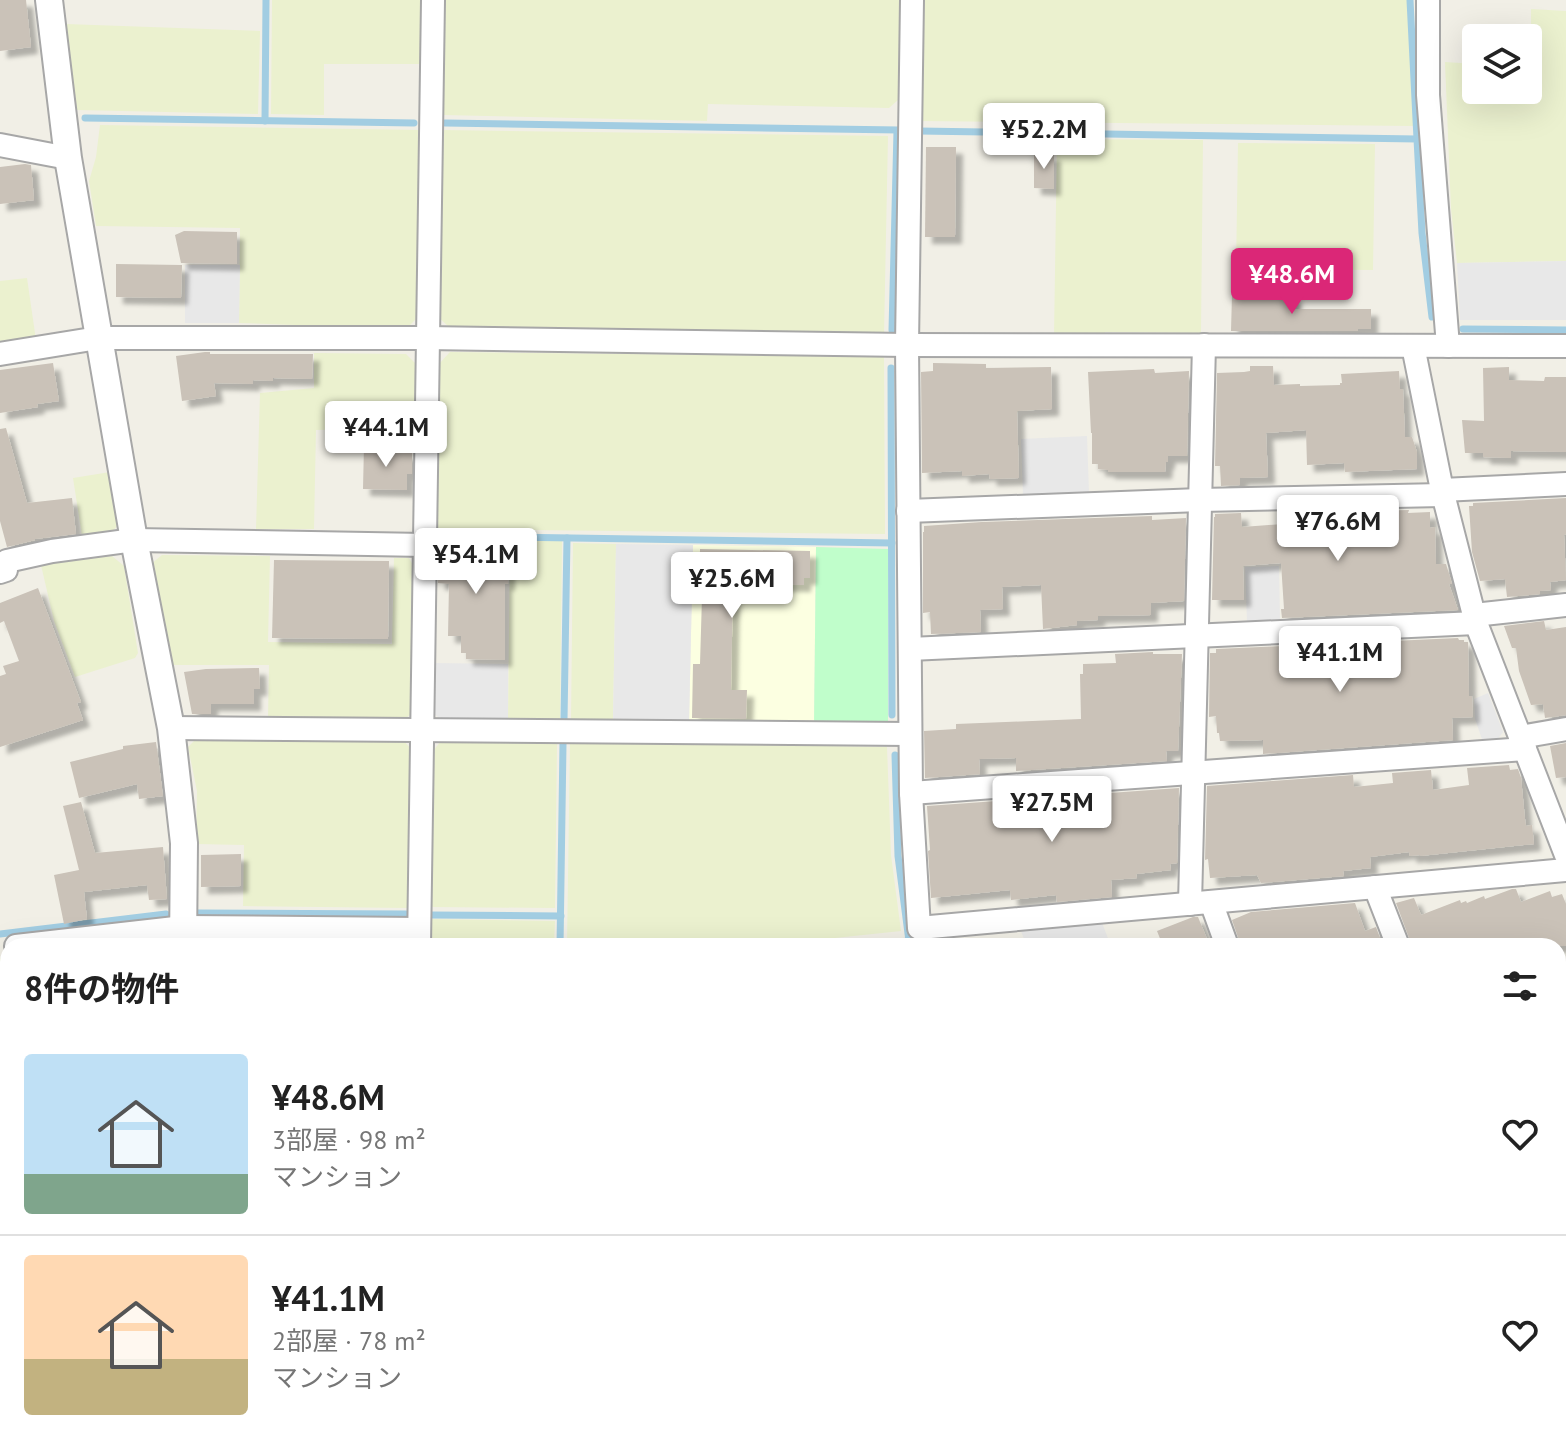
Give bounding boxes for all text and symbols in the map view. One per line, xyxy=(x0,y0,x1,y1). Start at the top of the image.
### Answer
map controls xyxy=(1462,24,1542,104)
button: layers xyxy=(1462,24,1542,104)
pin: ¥52.2M xyxy=(979,103,1109,171)
text: ¥52.2M xyxy=(1001,112,1087,145)
pin: ¥48.6M xyxy=(1227,248,1357,316)
text: ¥48.6M xyxy=(1249,257,1335,290)
pin: ¥44.1M xyxy=(321,401,451,469)
text: ¥44.1M xyxy=(343,410,429,443)
pin: ¥76.6M xyxy=(1273,495,1403,563)
text: ¥76.6M xyxy=(1295,504,1381,537)
pin: ¥54.1M xyxy=(411,528,541,596)
text: ¥54.1M xyxy=(433,537,519,570)
pin: ¥25.6M xyxy=(667,552,797,620)
text: ¥25.6M xyxy=(689,561,775,594)
pin: ¥41.1M xyxy=(1275,626,1405,694)
text: ¥41.1M xyxy=(1297,635,1383,668)
pin: ¥27.5M xyxy=(987,776,1117,844)
text: ¥27.5M xyxy=(1010,785,1094,818)
icon: filters xyxy=(1498,964,1542,1008)
text: 8件の物件 xyxy=(24,966,179,1010)
text: ¥48.6M xyxy=(272,1075,385,1119)
icon: home xyxy=(88,1086,184,1182)
icon: heart xyxy=(1498,1112,1542,1156)
text: 3部屋 · 98 m² xyxy=(272,1123,426,1156)
text: マンション xyxy=(272,1160,402,1193)
text: ¥41.1M xyxy=(272,1276,385,1320)
icon: home xyxy=(88,1287,184,1383)
icon: heart xyxy=(1498,1313,1542,1357)
text: 2部屋 · 78 m² xyxy=(272,1324,426,1357)
text: マンション xyxy=(272,1361,402,1394)

